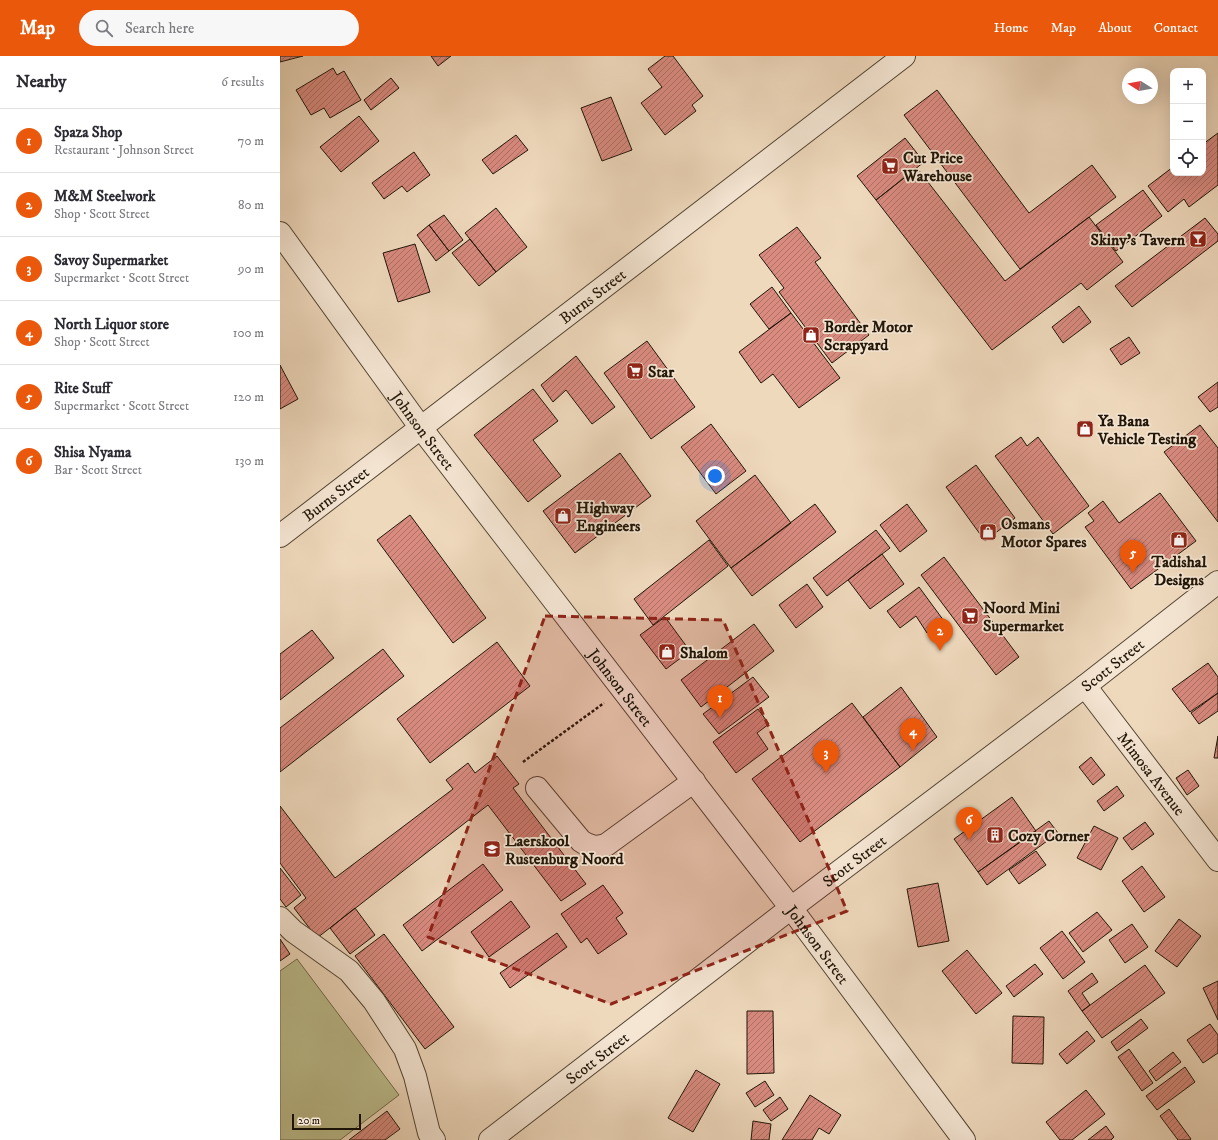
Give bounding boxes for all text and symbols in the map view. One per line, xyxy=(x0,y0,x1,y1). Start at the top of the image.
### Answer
search box xyxy=(79,10,359,46)
text: Map xyxy=(20,17,55,40)
icon: search xyxy=(93,17,115,39)
text: Search here xyxy=(125,19,194,38)
text: Home xyxy=(994,19,1028,37)
text: Map xyxy=(1050,19,1076,37)
text: About xyxy=(1098,19,1132,37)
text: Contact xyxy=(1154,19,1198,37)
north arrow xyxy=(1122,68,1158,104)
map controls xyxy=(1170,68,1206,176)
button: + xyxy=(1170,68,1206,104)
text: Nearby xyxy=(16,71,66,93)
text: 6 results xyxy=(221,74,264,90)
button: − xyxy=(1170,104,1206,140)
text: Spaza Shop xyxy=(54,123,122,142)
text: 1 xyxy=(27,133,31,149)
text: 70 m xyxy=(238,133,264,149)
button: locate xyxy=(1170,140,1206,176)
text: Restaurant · Johnson Street xyxy=(54,142,194,158)
place label: Cut Price Warehouse xyxy=(902,148,972,186)
supermarket icon: Cut Price Warehouse xyxy=(880,156,900,176)
text: M&M Steelwork xyxy=(54,187,155,206)
text: 2 xyxy=(26,197,32,213)
text: 80 m xyxy=(238,197,264,213)
text: Shop · Scott Street xyxy=(54,206,150,222)
bar icon: Skiny's Tavern xyxy=(1188,229,1208,249)
place label: Skiny's Tavern xyxy=(1090,230,1186,250)
text: Savoy Supermarket xyxy=(54,251,168,270)
text: 3 xyxy=(27,261,31,277)
text: 90 m xyxy=(238,261,264,277)
street label: Burns Street xyxy=(556,265,630,329)
text: Supermarket · Scott Street xyxy=(54,270,189,286)
text: North Liquor store xyxy=(54,315,169,334)
place label: Border Motor Scrapyard xyxy=(824,317,914,355)
text: 4 xyxy=(25,325,33,341)
text: 100 m xyxy=(233,325,264,341)
shop icon: Border Motor Scrapyard xyxy=(801,325,821,345)
text: Shop · Scott Street xyxy=(54,334,150,350)
supermarket icon: Star xyxy=(625,361,645,381)
place label: Star xyxy=(648,362,675,382)
text: Rite Stuff xyxy=(54,379,110,398)
street label: Johnson Street xyxy=(386,386,459,474)
text: 5 xyxy=(26,389,32,405)
text: 120 m xyxy=(233,389,264,405)
text: Supermarket · Scott Street xyxy=(54,398,189,414)
place label: Ya Bana Vehicle Testing xyxy=(1097,411,1197,449)
shop icon: Ya Bana Vehicle Testing xyxy=(1075,419,1095,439)
text: Shisa Nyama xyxy=(54,443,131,462)
text: 6 xyxy=(26,453,32,469)
text: 130 m xyxy=(235,453,264,469)
text: Bar · Scott Street xyxy=(54,462,142,478)
street label: Burns Street xyxy=(299,462,373,526)
your location xyxy=(705,466,725,486)
place label: Highway Engineers xyxy=(576,498,641,536)
shop icon: Highway Engineers xyxy=(553,506,573,526)
place label: Osmans Motor Spares xyxy=(1001,514,1087,552)
shop icon: Osmans Motor Spares xyxy=(978,522,998,542)
shop icon: Tadishal Designs xyxy=(1169,530,1189,550)
pin: 5 xyxy=(1120,540,1146,573)
place label: Tadishal Designs xyxy=(1151,552,1208,590)
place label: Noord Mini Supermarket xyxy=(983,598,1065,636)
supermarket icon: Noord Mini Supermarket xyxy=(960,606,980,626)
pin: 2 xyxy=(927,618,953,651)
street label: Scott Street xyxy=(1077,635,1148,696)
shop icon: Shalom xyxy=(657,642,677,662)
street label: Johnson Street xyxy=(582,643,656,731)
place label: Shalom xyxy=(680,643,728,663)
pin: 1 xyxy=(707,685,733,718)
pin: 4 xyxy=(900,718,926,751)
street label: Mimosa Avenue xyxy=(1113,728,1190,820)
pin: 3 xyxy=(813,740,839,773)
pin: 6 xyxy=(956,807,982,840)
building icon: Cozy Corner xyxy=(985,825,1005,845)
place label: Cozy Corner xyxy=(1008,826,1091,846)
place label: Laerskool Rustenburg Noord xyxy=(505,831,624,869)
street label: Scott Street xyxy=(819,831,890,892)
school or university icon: Laerskool Rustenburg Noord xyxy=(482,839,502,859)
street label: Johnson Street xyxy=(780,900,853,988)
street label: Scott Street xyxy=(562,1028,633,1089)
scale bar xyxy=(292,1112,361,1131)
text: 20 m xyxy=(298,1114,320,1128)

